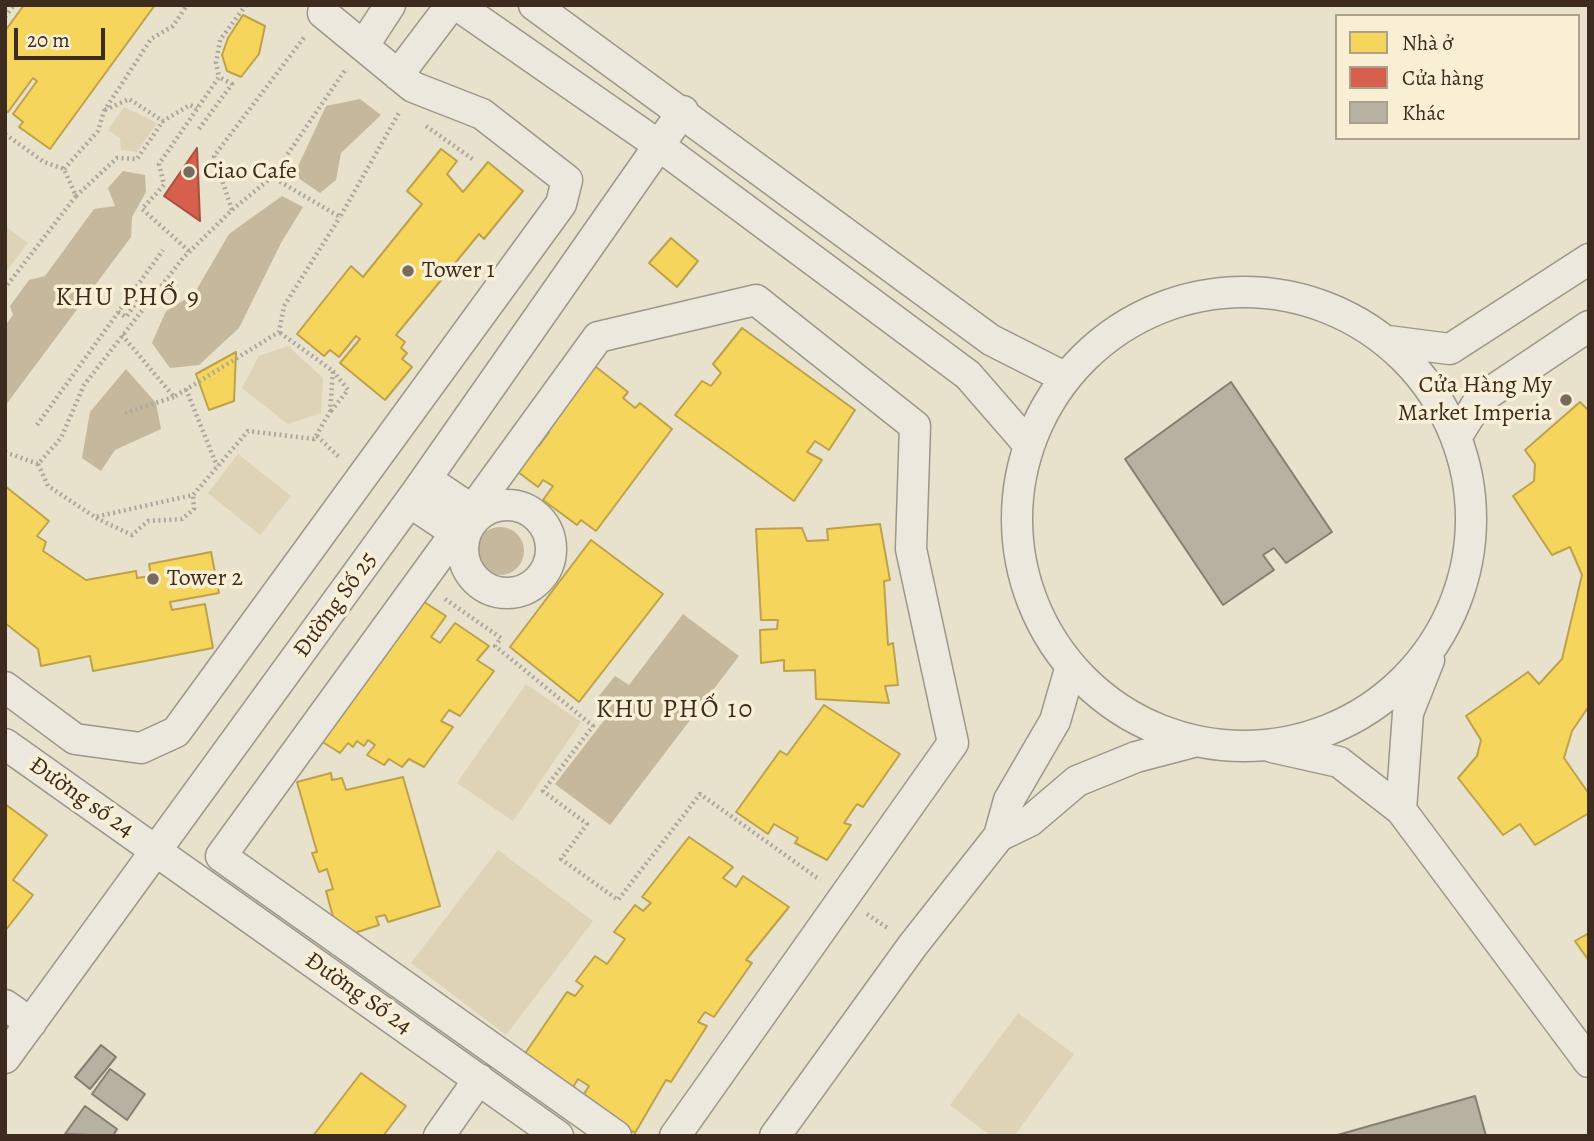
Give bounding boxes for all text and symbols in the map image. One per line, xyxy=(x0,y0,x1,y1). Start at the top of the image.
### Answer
scale bar xyxy=(18,14,108,58)
legend xyxy=(1335,14,1580,140)
text: 20 m xyxy=(27,26,70,54)
text: Nhà ở xyxy=(1402,29,1453,57)
text: Cửa hàng xyxy=(1402,64,1484,92)
text: Khác xyxy=(1402,99,1445,127)
place label: Ciao Cafe xyxy=(203,158,297,186)
marker: Ciao Cafe xyxy=(181,164,197,180)
place label: Tower 1 xyxy=(422,257,495,285)
marker: Tower 1 xyxy=(400,263,416,279)
district label: KHU PHỐ 9 xyxy=(56,283,200,315)
place label: Cửa Hàng My Market Imperia xyxy=(1398,372,1552,428)
marker: Cửa Hàng My Market Imperia xyxy=(1558,392,1574,408)
street label: Đường Số 25 xyxy=(288,547,384,663)
place label: Tower 2 xyxy=(167,565,243,593)
marker: Tower 2 xyxy=(145,571,161,587)
district label: KHU PHỐ 10 xyxy=(597,695,753,727)
street label: Đường số 24 xyxy=(23,751,139,845)
street label: Đường Số 24 xyxy=(299,947,417,1041)

